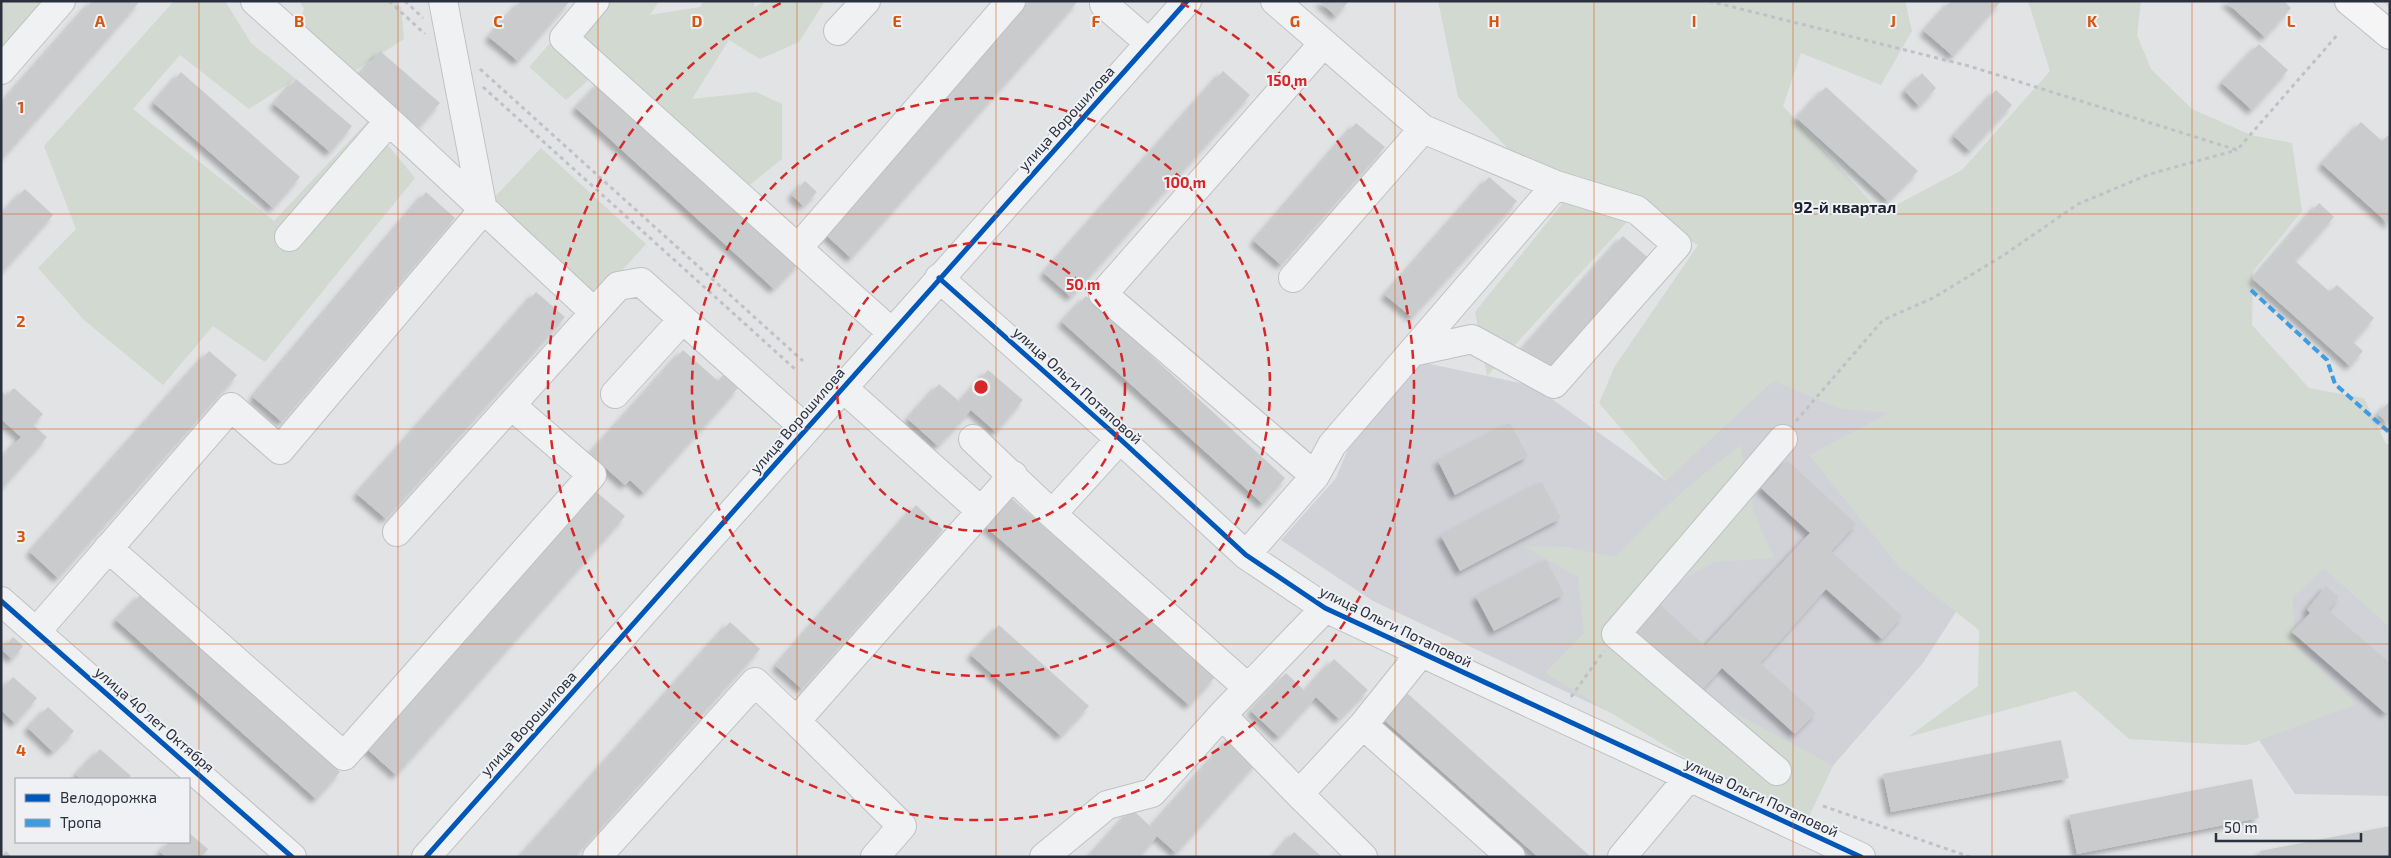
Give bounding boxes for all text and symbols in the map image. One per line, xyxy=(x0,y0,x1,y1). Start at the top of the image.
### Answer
text: A xyxy=(95,11,106,30)
text: B xyxy=(294,11,304,30)
text: C xyxy=(493,11,503,30)
text: D xyxy=(692,11,703,30)
text: E xyxy=(892,11,902,30)
text: F xyxy=(1092,11,1101,30)
text: G xyxy=(1290,11,1300,30)
text: H xyxy=(1488,11,1500,30)
text: I xyxy=(1692,11,1696,30)
text: J xyxy=(1890,11,1896,30)
text: K xyxy=(2087,11,2098,30)
text: L xyxy=(2287,11,2296,30)
street label: улица Ворошилова xyxy=(1014,62,1119,175)
text: 150 m xyxy=(1267,71,1307,89)
text: 1 xyxy=(18,97,24,116)
text: 100 m xyxy=(1164,173,1206,191)
district label: 92-й квартал xyxy=(1794,197,1896,216)
text: 50 m xyxy=(1066,275,1100,293)
text: 2 xyxy=(16,311,26,330)
street label: улица Ольги Потаповой xyxy=(1009,322,1146,448)
street label: улица Ворошилова xyxy=(746,363,849,477)
centre of rings xyxy=(972,378,990,396)
text: 3 xyxy=(16,526,26,545)
street label: улица Ольги Потаповой xyxy=(1316,581,1475,672)
street label: улица 40 лет Октября xyxy=(91,662,219,777)
street label: улица Ворошилова xyxy=(476,667,581,780)
text: 4 xyxy=(16,740,26,759)
street label: улица Ольги Потаповой xyxy=(1682,753,1842,841)
legend xyxy=(15,778,190,843)
text: Велодорожка xyxy=(60,788,157,806)
scale bar xyxy=(2216,810,2361,842)
text: Тропа xyxy=(60,813,102,831)
text: 50 m xyxy=(2224,818,2258,836)

